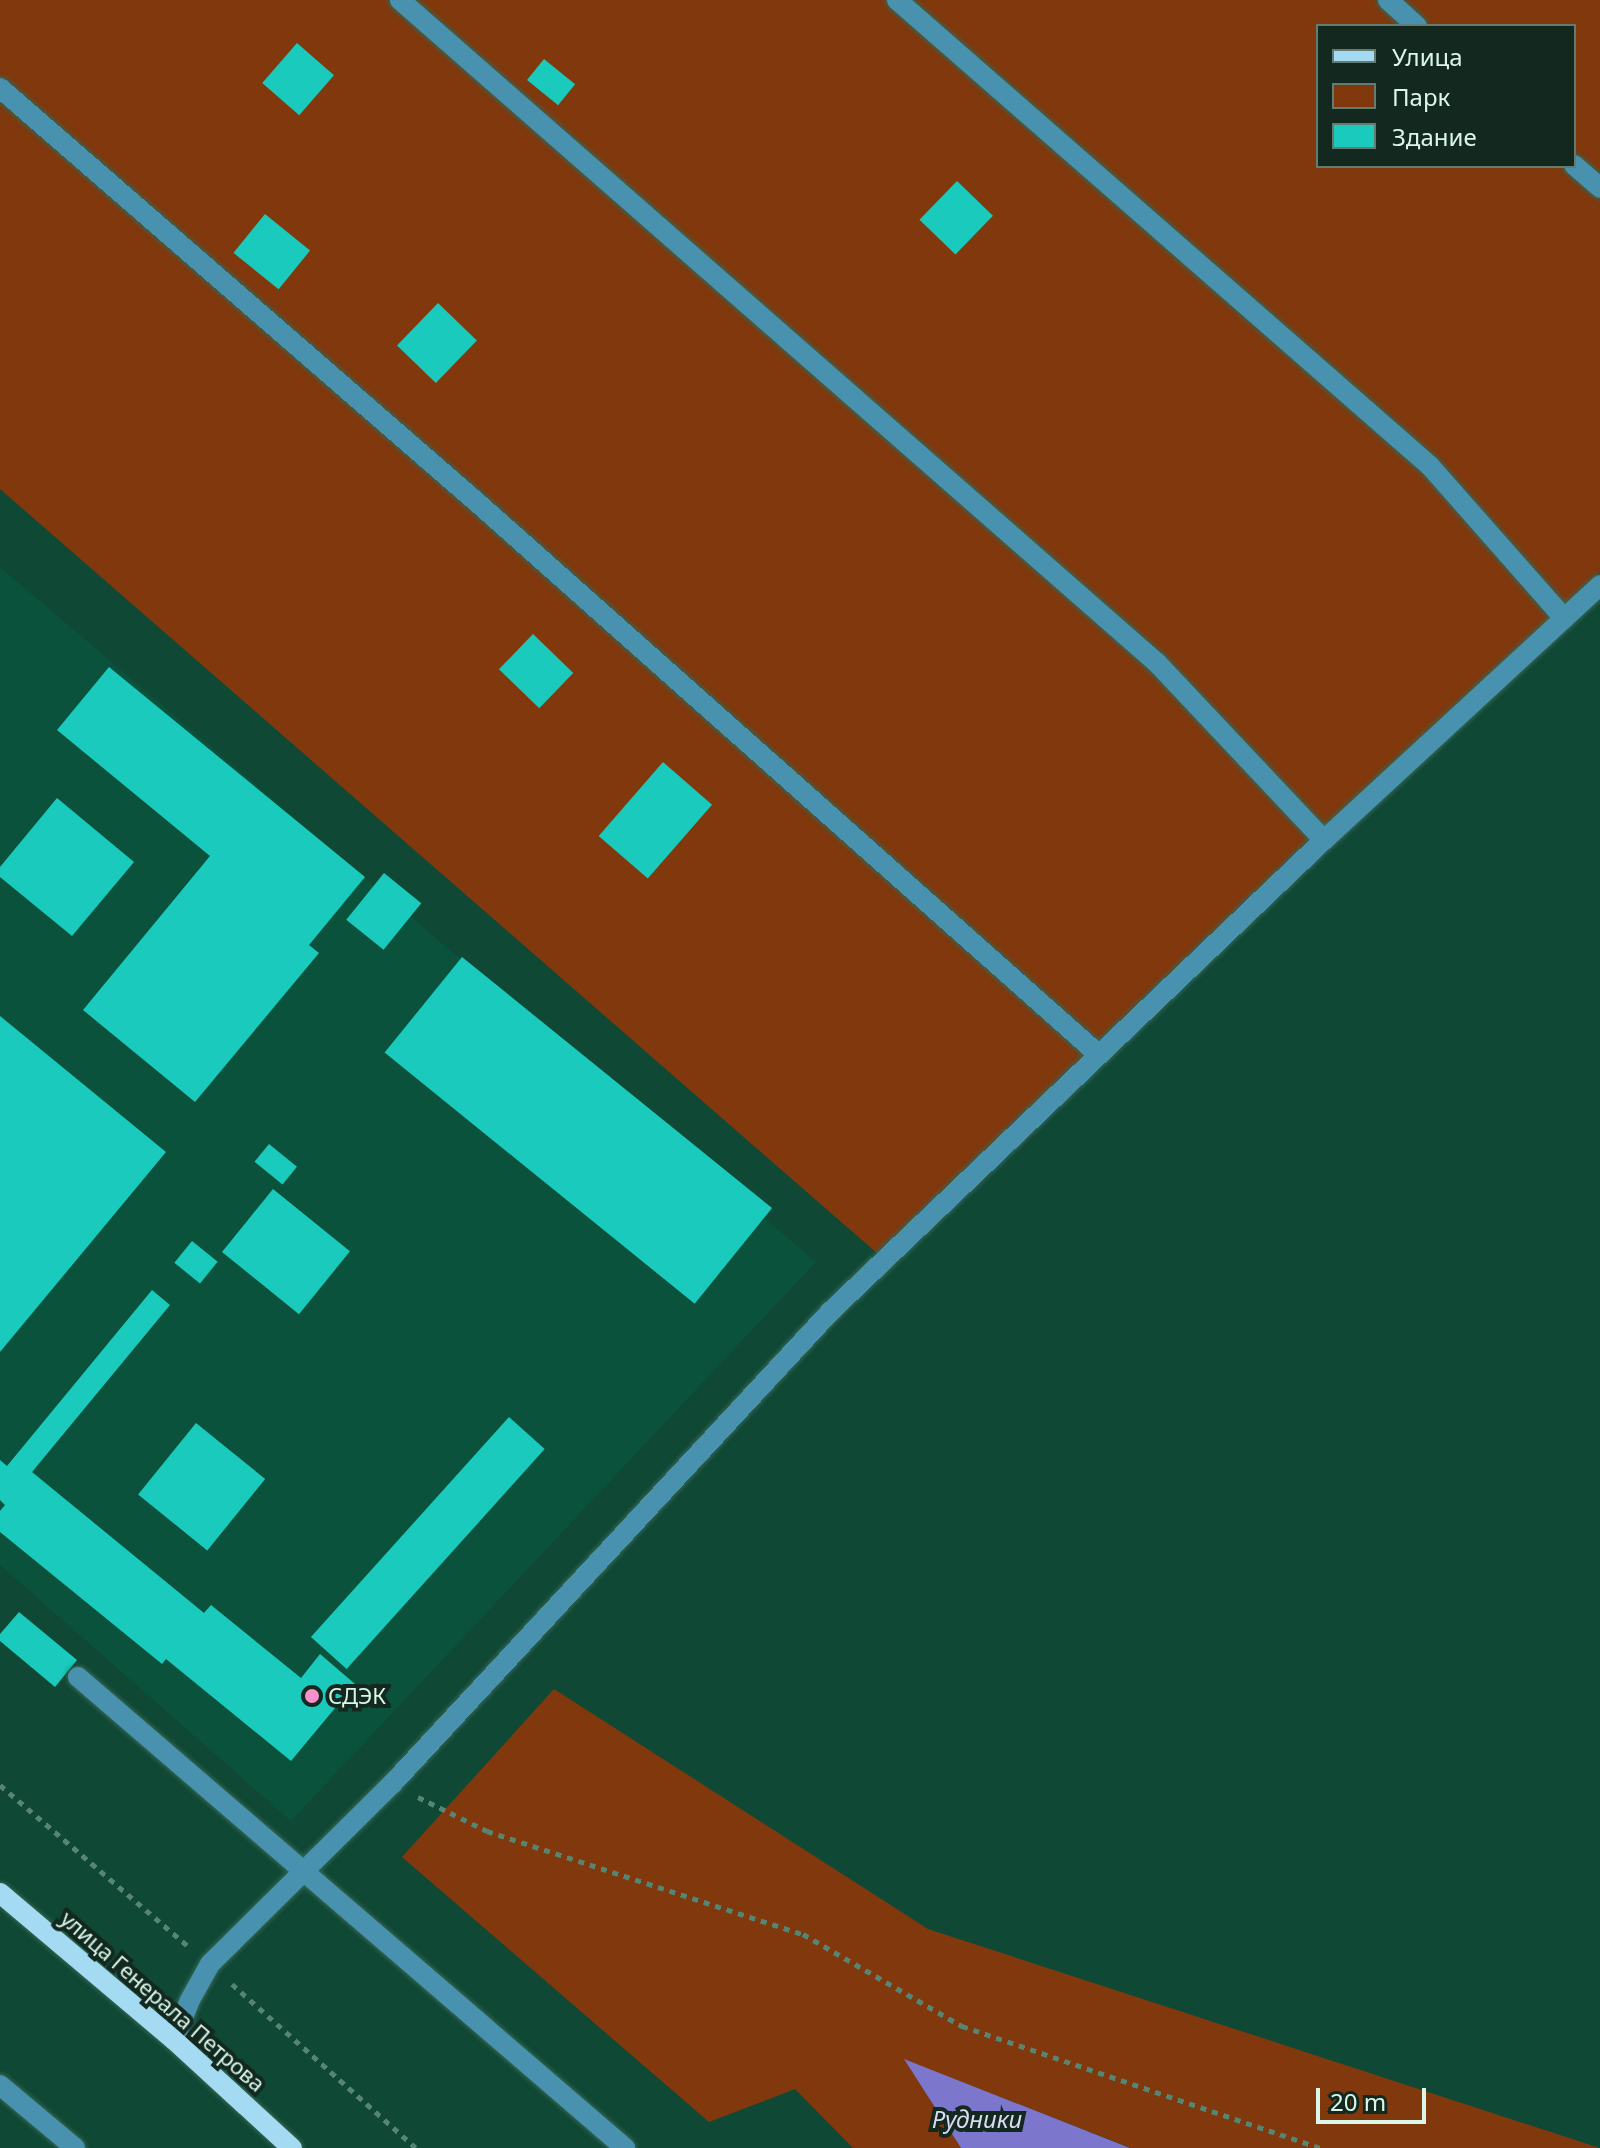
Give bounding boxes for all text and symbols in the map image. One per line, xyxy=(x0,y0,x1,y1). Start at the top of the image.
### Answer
legend xyxy=(1316,24,1576,168)
text: Улица xyxy=(1392,40,1463,73)
text: Парк xyxy=(1392,80,1450,113)
text: Здание xyxy=(1392,120,1477,153)
place label: СДЭК xyxy=(328,1683,386,1709)
marker: СДЭК xyxy=(303,1687,321,1705)
street label: улица Генерала Петрова xyxy=(55,1905,271,2097)
scale bar xyxy=(1320,2072,1430,2122)
text: 20 m xyxy=(1330,2085,1386,2118)
water label: Рудники xyxy=(932,2105,1022,2133)

